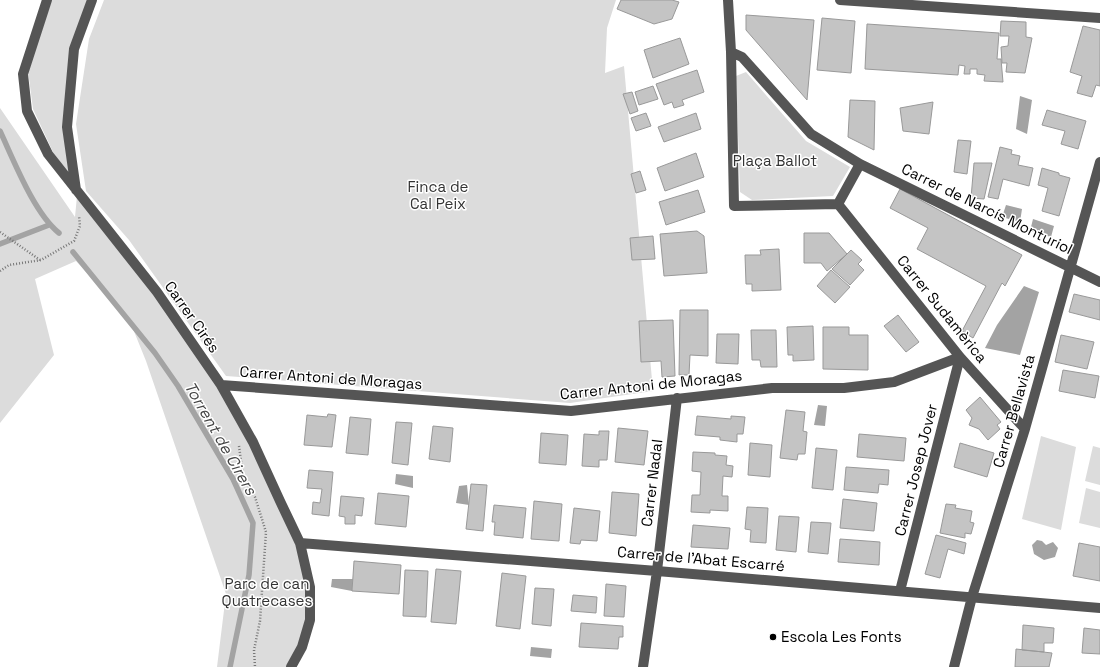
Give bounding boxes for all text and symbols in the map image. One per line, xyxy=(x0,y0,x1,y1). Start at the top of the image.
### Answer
park label: Plaça Ballot xyxy=(733,151,817,170)
street label: Carrer de Narcís Monturiol xyxy=(899,159,1076,258)
park label: Finca de Cal Peix xyxy=(408,177,469,213)
street label: Carrer Sudamèrica xyxy=(893,251,992,367)
street label: Carrer Cirés xyxy=(161,277,224,356)
street label: Carrer Bellavista xyxy=(988,352,1039,470)
street label: Carrer Antoni de Moragas xyxy=(239,362,423,393)
street label: Carrer Antoni de Moragas xyxy=(559,365,743,404)
water label: Torrent de Cirers xyxy=(180,378,262,499)
street label: Carrer Josep Jover xyxy=(890,401,941,538)
street label: Carrer Nadal xyxy=(637,438,666,528)
street label: Carrer de l'Abat Escarré xyxy=(616,542,786,575)
park label: Parc de can Quatrecases xyxy=(222,574,312,610)
place label: Escola Les Fonts xyxy=(781,627,902,646)
marker: Escola Les Fonts xyxy=(768,632,778,642)

